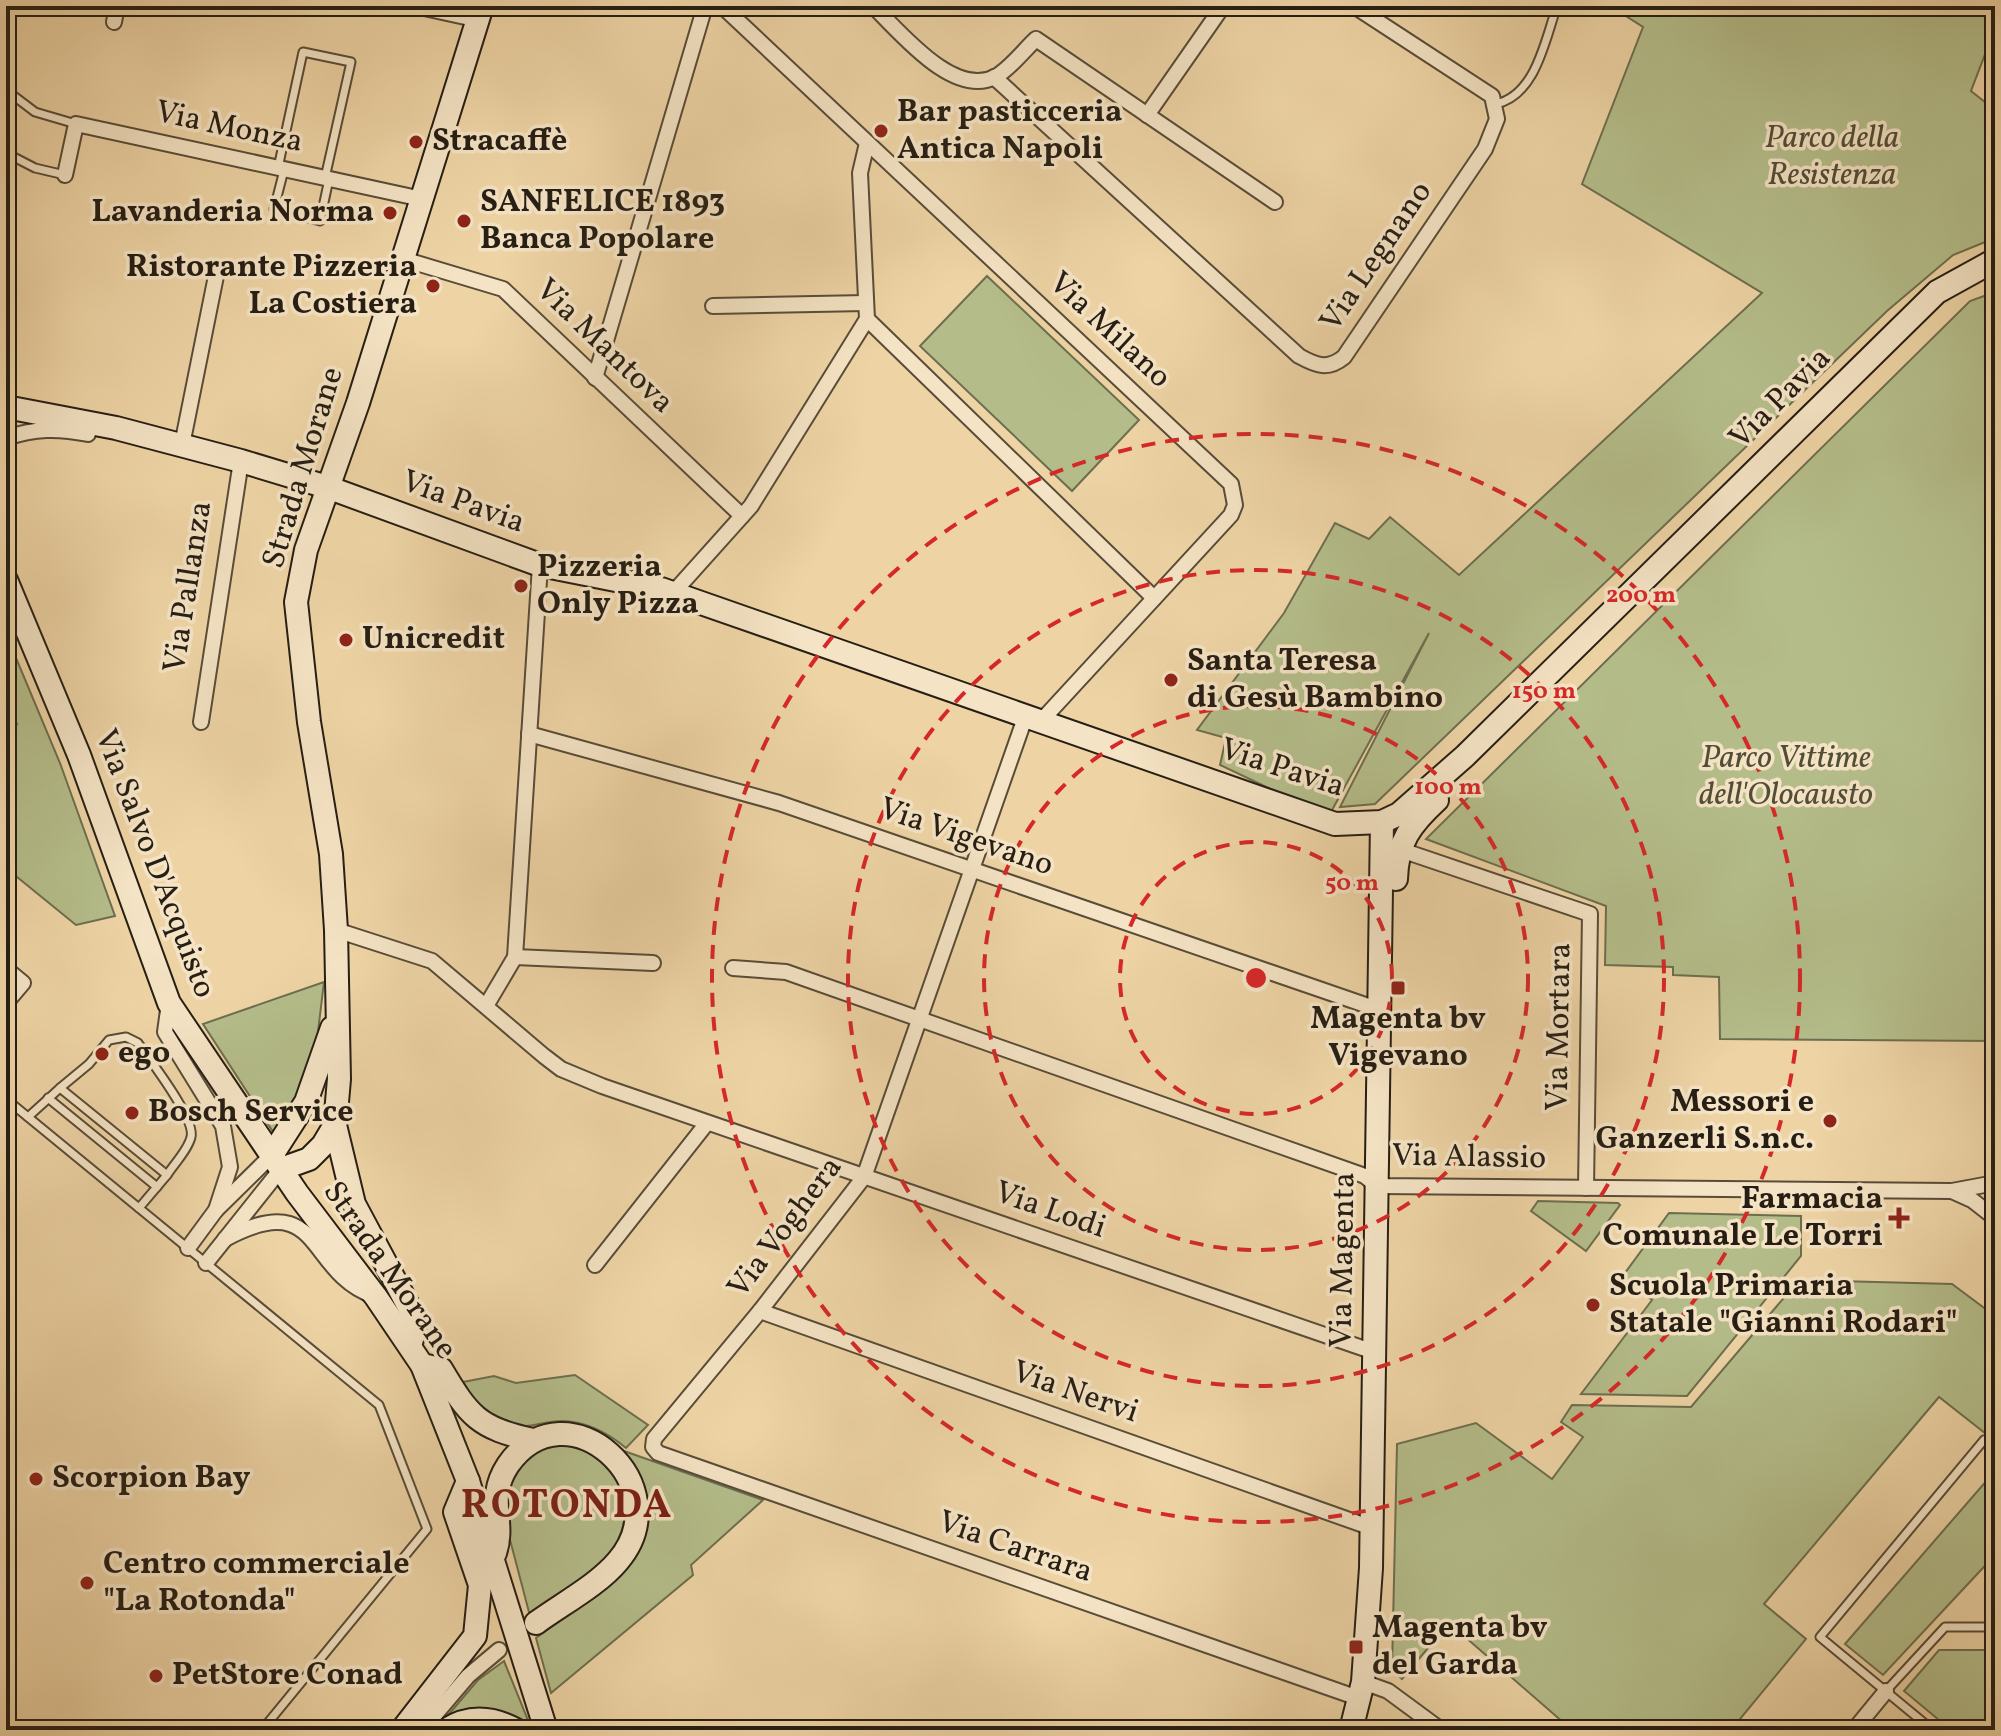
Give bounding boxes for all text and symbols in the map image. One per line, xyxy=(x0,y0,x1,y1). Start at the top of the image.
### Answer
street label: Via Monza xyxy=(151,91,307,165)
place label: Bar pasticceria Antica Napoli xyxy=(897,91,1123,172)
park label: Parco della Resistenza xyxy=(1765,117,1899,198)
place label: Stracaffè xyxy=(432,120,567,164)
marker: Bar pasticceria Antica Napoli xyxy=(872,122,890,140)
marker: Stracaffè xyxy=(407,133,425,151)
street label: Via Legnano xyxy=(1310,173,1444,341)
place label: SANFELICE 1893 Banca Popolare xyxy=(480,181,725,262)
place label: Lavanderia Norma xyxy=(91,191,374,235)
marker: Lavanderia Norma xyxy=(381,204,399,222)
marker: SANFELICE 1893 Banca Popolare xyxy=(455,212,473,230)
place label: Ristorante Pizzeria La Costiera xyxy=(126,246,417,327)
street label: Via Milano xyxy=(1038,263,1180,399)
street label: Via Mantova xyxy=(525,269,683,425)
marker: Ristorante Pizzeria La Costiera xyxy=(424,277,442,295)
street label: Via Pavia xyxy=(1720,338,1842,460)
street label: Strada Morane xyxy=(252,362,356,574)
street label: Via Pavia xyxy=(395,460,531,546)
street label: Via Pallanza xyxy=(154,498,224,676)
place label: Pizzeria Only Pizza xyxy=(537,546,699,627)
marker: Pizzeria Only Pizza xyxy=(512,577,530,595)
text: 200 m xyxy=(1606,579,1676,613)
place label: Unicredit xyxy=(362,618,505,662)
marker: Unicredit xyxy=(337,631,355,649)
place label: Santa Teresa di Gesù Bambino xyxy=(1187,640,1443,721)
marker: Santa Teresa di Gesù Bambino xyxy=(1162,671,1180,689)
text: 150 m xyxy=(1512,675,1576,709)
street label: Via Salvo D'Acquisto xyxy=(82,723,226,1005)
street label: Via Pavia xyxy=(1214,728,1350,810)
park label: Parco Vittime dell'Olocausto xyxy=(1699,737,1873,818)
text: 100 m xyxy=(1414,771,1482,805)
street label: Via Vigevano xyxy=(873,788,1059,888)
text: 50 m xyxy=(1325,867,1379,901)
street label: Via Mortara xyxy=(1537,942,1583,1112)
centre of rings xyxy=(1242,964,1270,992)
marker: Magenta bv Vigevano xyxy=(1389,979,1407,997)
place label: Magenta bv Vigevano xyxy=(1310,998,1486,1079)
place label: ego xyxy=(118,1032,170,1076)
marker: ego xyxy=(93,1045,111,1063)
place label: Messori e Ganzerli S.n.c. xyxy=(1596,1081,1814,1162)
place label: Bosch Service xyxy=(148,1091,354,1135)
marker: Bosch Service xyxy=(123,1104,141,1122)
marker: Messori e Ganzerli S.n.c. xyxy=(1821,1112,1839,1130)
street label: Via Alassio xyxy=(1391,1135,1547,1181)
street label: Via Voghera xyxy=(718,1148,854,1308)
street label: Via Lodi xyxy=(988,1171,1112,1251)
street label: Via Magenta xyxy=(1320,1172,1368,1348)
street label: Strada Morane xyxy=(311,1173,467,1369)
place label: Farmacia Comunale Le Torri xyxy=(1603,1178,1883,1259)
marker: Farmacia Comunale Le Torri xyxy=(1890,1209,1908,1227)
place label: Scuola Primaria Statale "Gianni Rodari" xyxy=(1609,1265,1958,1346)
marker: Scuola Primaria Statale "Gianni Rodari" xyxy=(1584,1296,1602,1314)
street label: Via Nervi xyxy=(1006,1351,1144,1435)
place label: Scorpion Bay xyxy=(52,1457,251,1501)
marker: Scorpion Bay xyxy=(27,1470,45,1488)
district label: ROTONDA xyxy=(461,1479,673,1535)
street label: Via Carrara xyxy=(932,1501,1098,1595)
place label: Centro commerciale "La Rotonda" xyxy=(103,1543,410,1624)
marker: Centro commerciale "La Rotonda" xyxy=(78,1574,96,1592)
place label: Magenta bv del Garda xyxy=(1372,1607,1548,1688)
marker: Magenta bv del Garda xyxy=(1347,1638,1365,1656)
place label: PetStore Conad xyxy=(172,1654,403,1698)
marker: PetStore Conad xyxy=(147,1667,165,1685)

